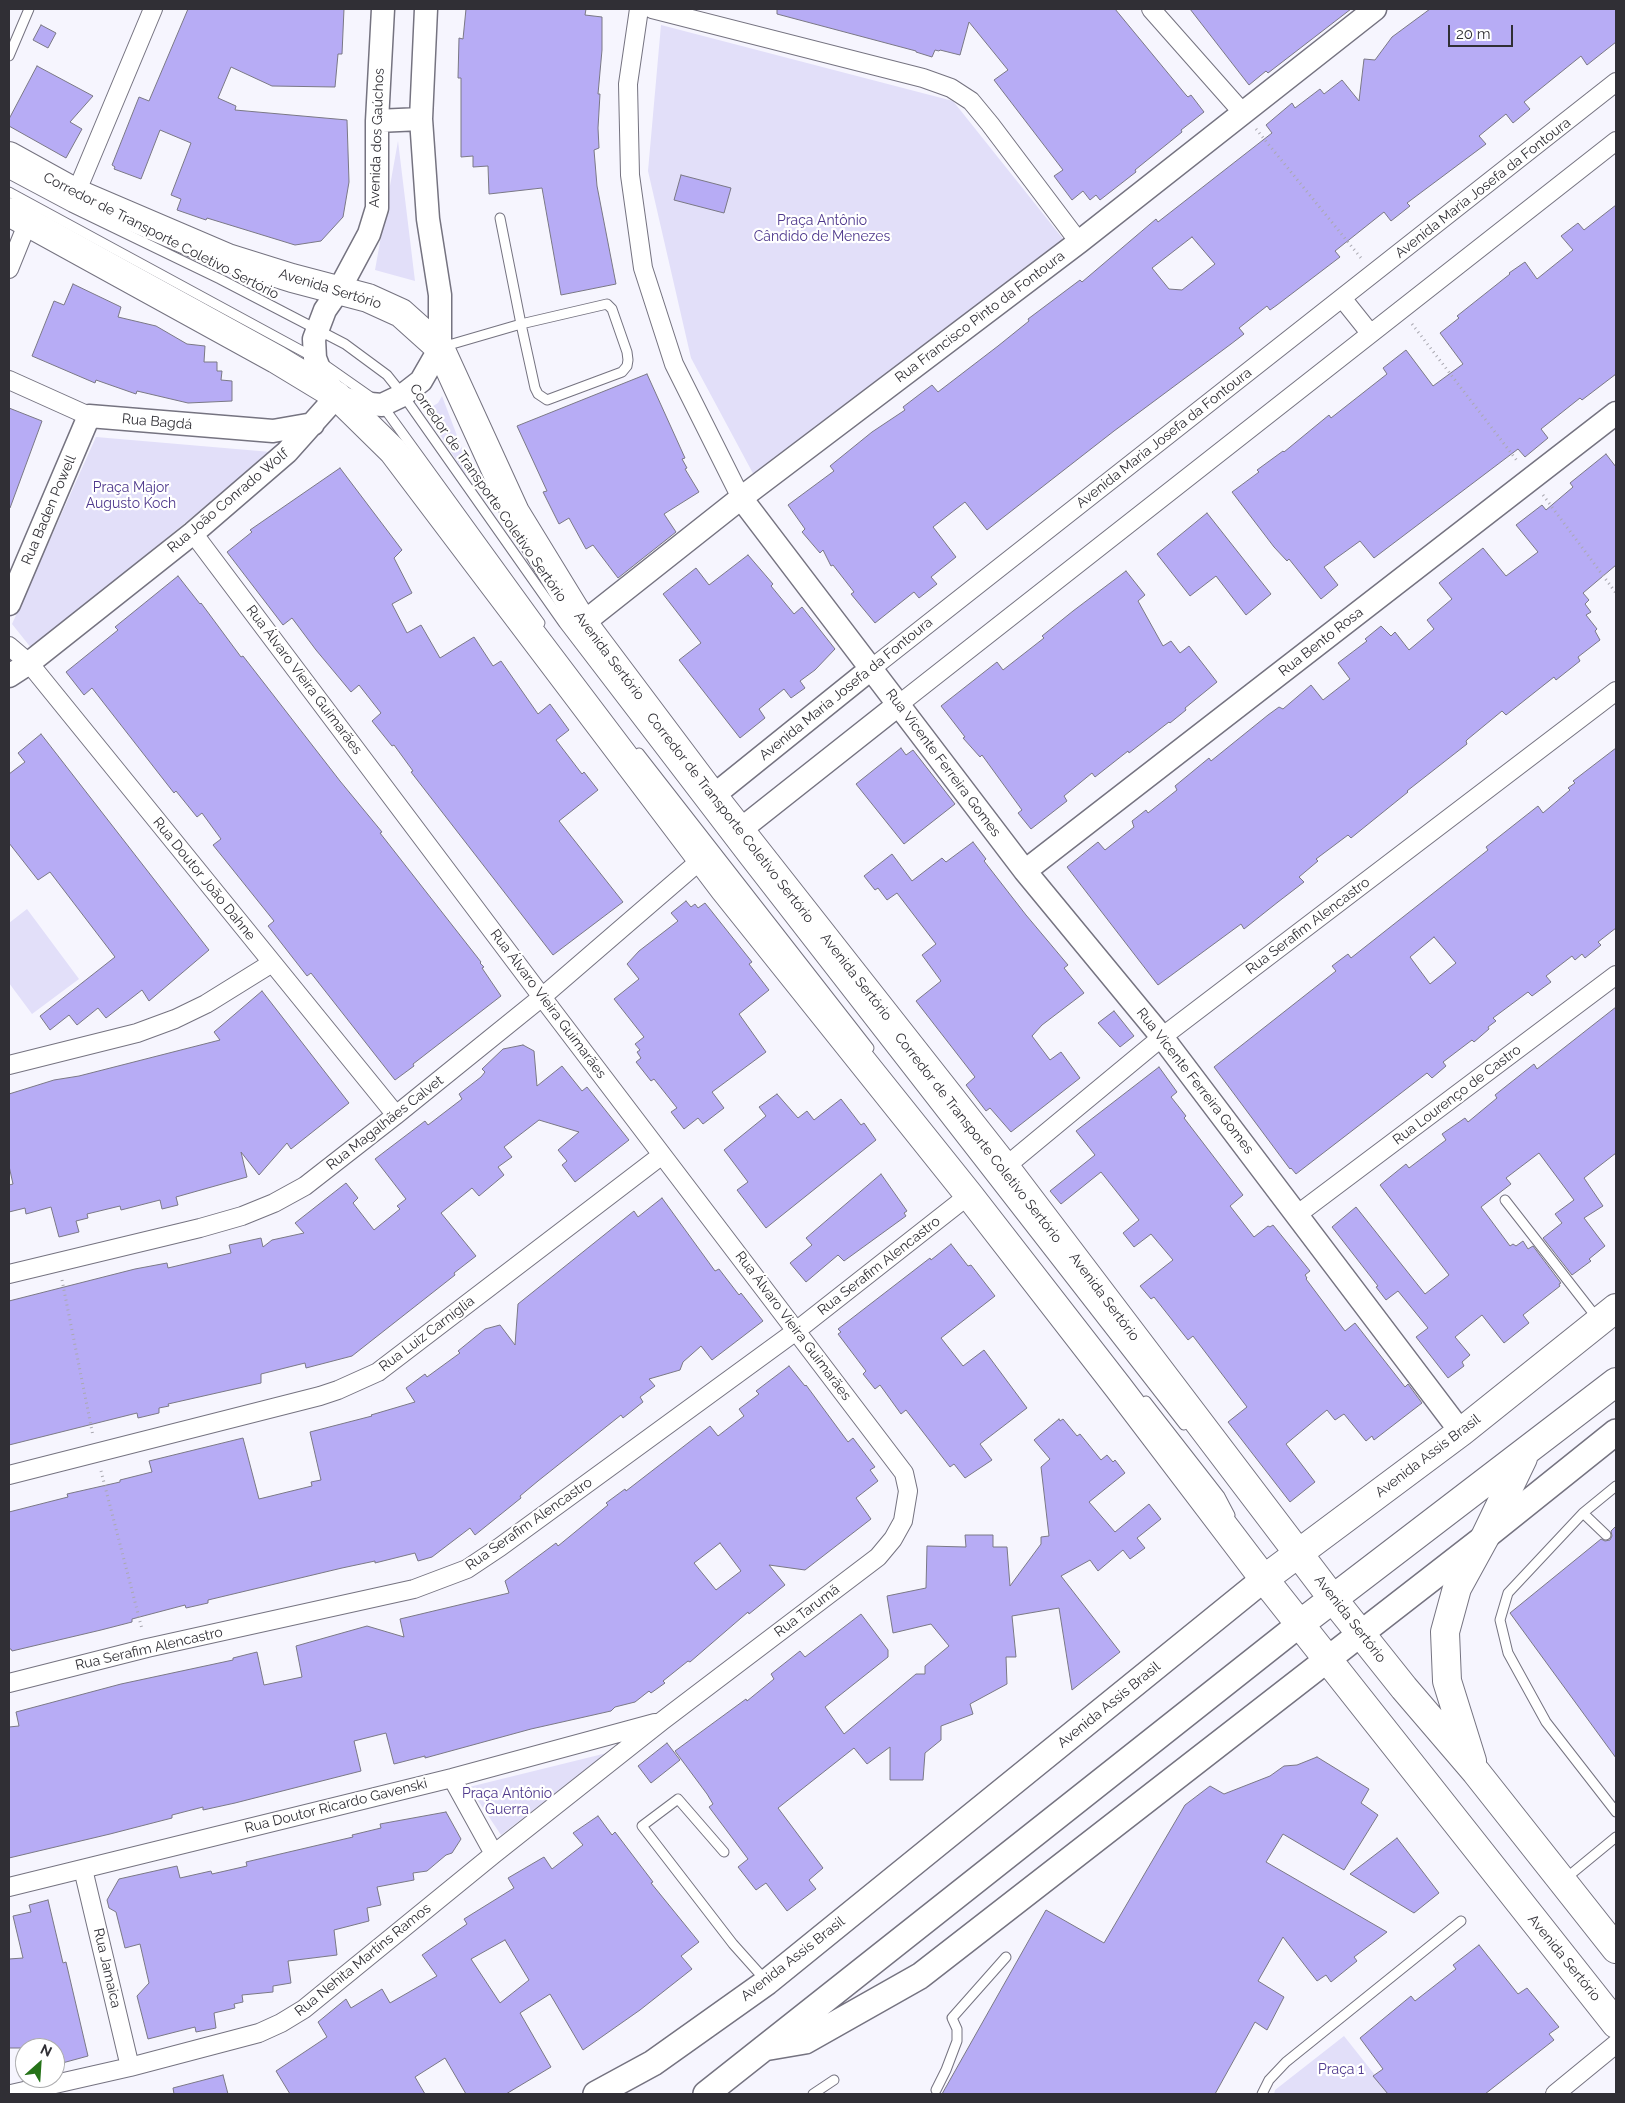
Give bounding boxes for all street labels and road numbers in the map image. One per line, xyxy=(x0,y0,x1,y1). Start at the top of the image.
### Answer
street label: Avenida dos Gaúchos xyxy=(366,68,388,208)
street label: Avenida Maria Josefa da Fontoura xyxy=(1392,114,1574,262)
street label: Corredor de Transporte Coletivo Sertório xyxy=(40,169,282,303)
street label: Rua Francisco Pinto da Fontoura xyxy=(892,248,1068,386)
street label: Avenida Sertório xyxy=(277,265,383,313)
street label: Avenida Maria Josefa da Fontoura xyxy=(1073,364,1255,512)
street label: Corredor de Transporte Coletivo Sertório xyxy=(406,381,570,605)
street label: Rua Bagdá xyxy=(121,411,193,433)
street label: Rua João Conrado Wolf xyxy=(164,445,292,557)
street label: Rua Baden Powell xyxy=(18,453,80,567)
street label: Rua Álvaro Vieira Guimarães xyxy=(242,602,366,758)
street label: Rua Bento Rosa xyxy=(1276,604,1366,680)
street label: Avenida Sertório xyxy=(570,608,648,704)
street label: Avenida Maria Josefa da Fontoura xyxy=(756,614,936,764)
street label: Rua Vicente Ferreira Gomes xyxy=(882,686,1004,840)
street label: Corredor de Transporte Coletivo Sertório xyxy=(643,709,817,927)
street label: Rua Doutor João Dahne xyxy=(149,814,259,944)
street label: Rua Serafim Alencastro xyxy=(1243,874,1373,978)
street label: Rua Álvaro Vieira Guimarães xyxy=(486,926,610,1082)
street label: Avenida Sertório xyxy=(817,930,895,1024)
street label: Rua Vicente Ferreira Gomes xyxy=(1133,1005,1257,1157)
street label: Corredor de Transporte Coletivo Sertório xyxy=(891,1029,1065,1247)
street label: Rua Lourenço de Castro xyxy=(1390,1041,1524,1149)
street label: Rua Magalhães Calvet xyxy=(323,1072,447,1174)
street label: Rua Serafim Alencastro xyxy=(814,1213,944,1319)
street label: Rua Álvaro Vieira Guimarães xyxy=(731,1248,855,1404)
street label: Avenida Sertório xyxy=(1065,1249,1143,1345)
street label: Rua Luiz Carniglia xyxy=(376,1293,478,1375)
street label: Avenida Assis Brasil xyxy=(1372,1411,1484,1501)
street label: Rua Serafim Alencastro xyxy=(462,1474,596,1574)
street label: Avenida Sertório xyxy=(1311,1572,1389,1666)
street label: Rua Tarumã xyxy=(771,1581,843,1641)
street label: Rua Serafim Alencastro xyxy=(74,1624,224,1674)
street label: Avenida Assis Brasil xyxy=(1054,1658,1164,1752)
street label: Rua Doutor Ricardo Gavenski xyxy=(243,1775,429,1837)
street label: Rua Nehita Martins Ramos xyxy=(292,1900,434,2020)
street label: Avenida Sertório xyxy=(1524,1911,1604,2005)
street label: Avenida Assis Brasil xyxy=(738,1913,848,2005)
street label: Rua Jamaica xyxy=(90,1926,124,2010)

